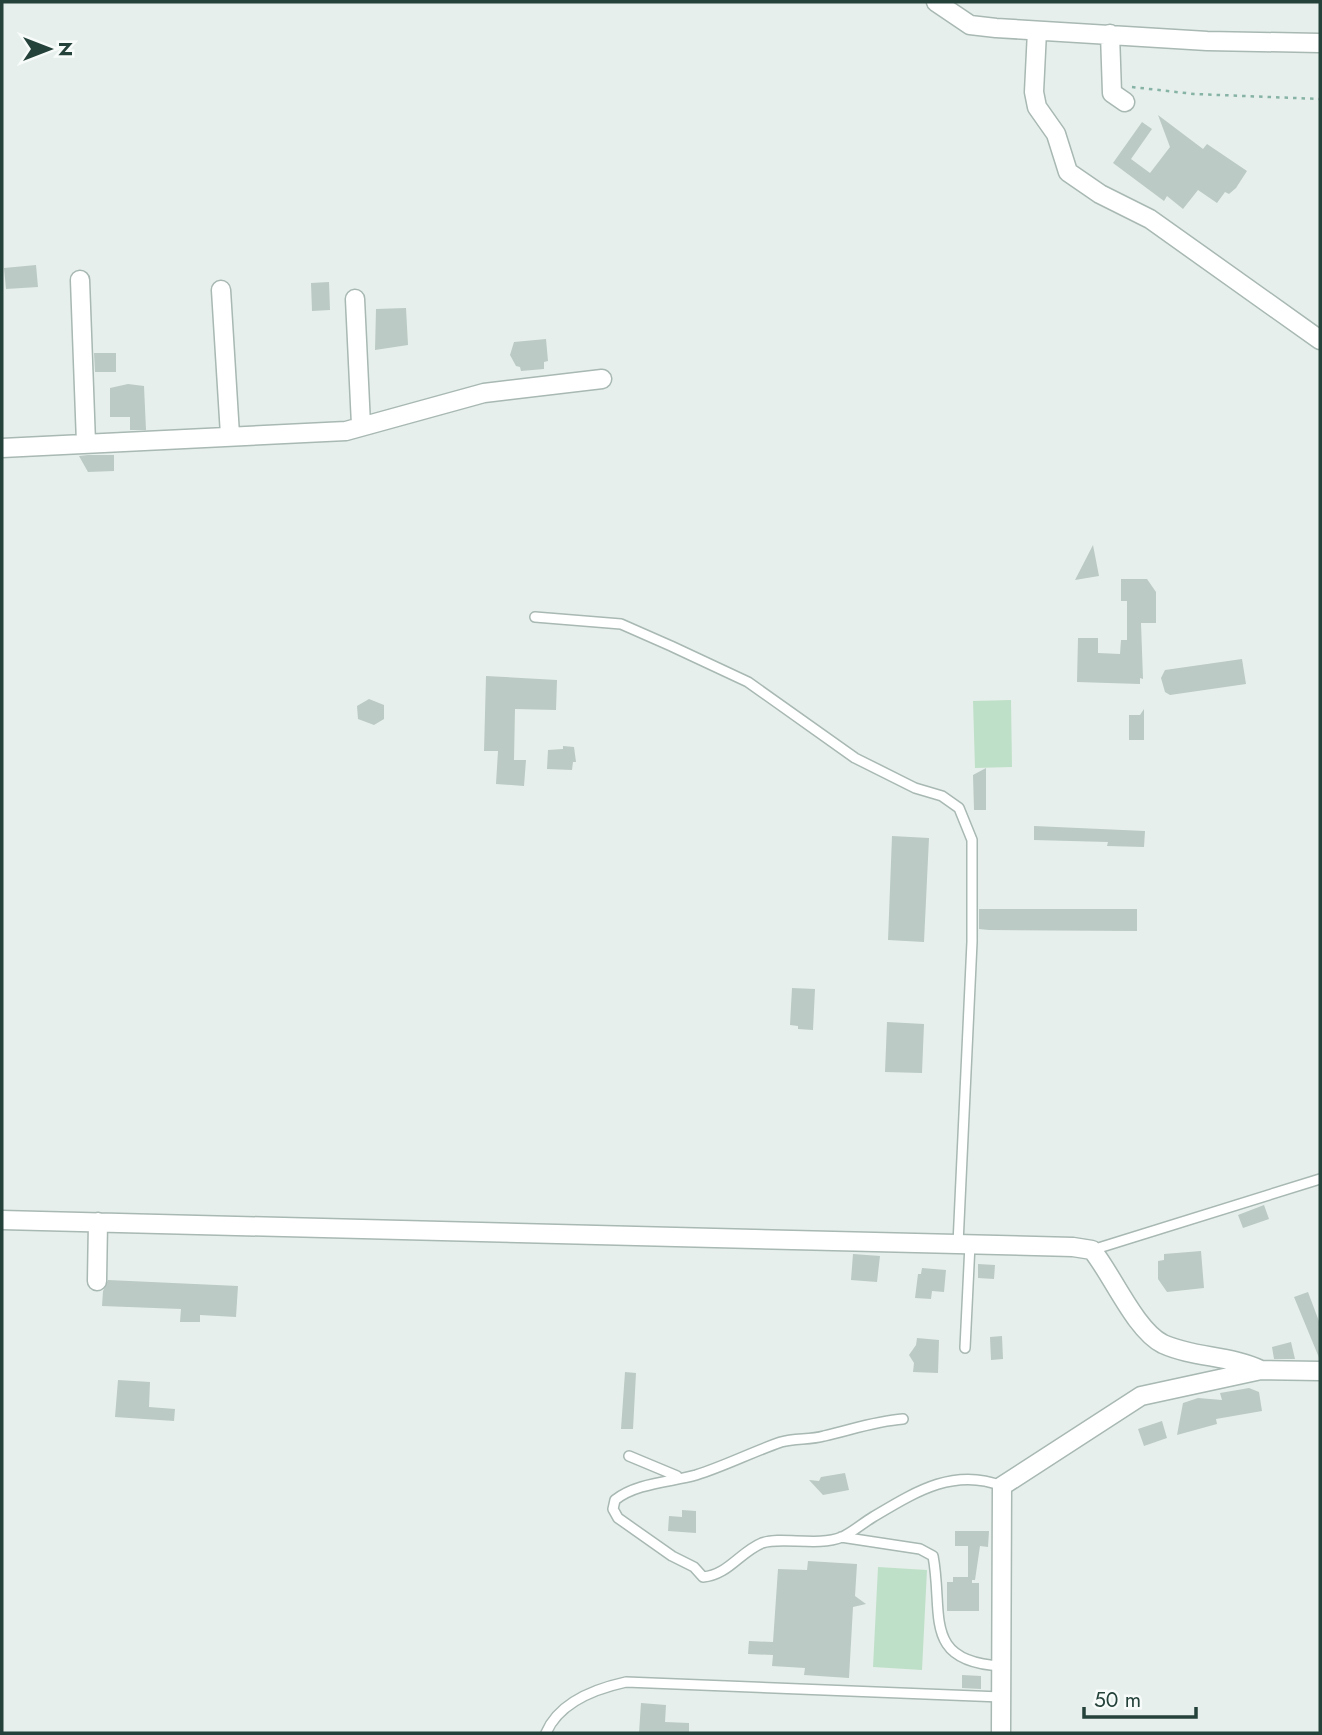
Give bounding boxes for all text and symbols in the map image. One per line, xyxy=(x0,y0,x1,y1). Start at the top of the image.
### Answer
north arrow xyxy=(14,14,84,84)
text: N xyxy=(52,41,79,57)
scale bar xyxy=(1084,1676,1196,1720)
text: 50 m xyxy=(1094,1685,1141,1715)

